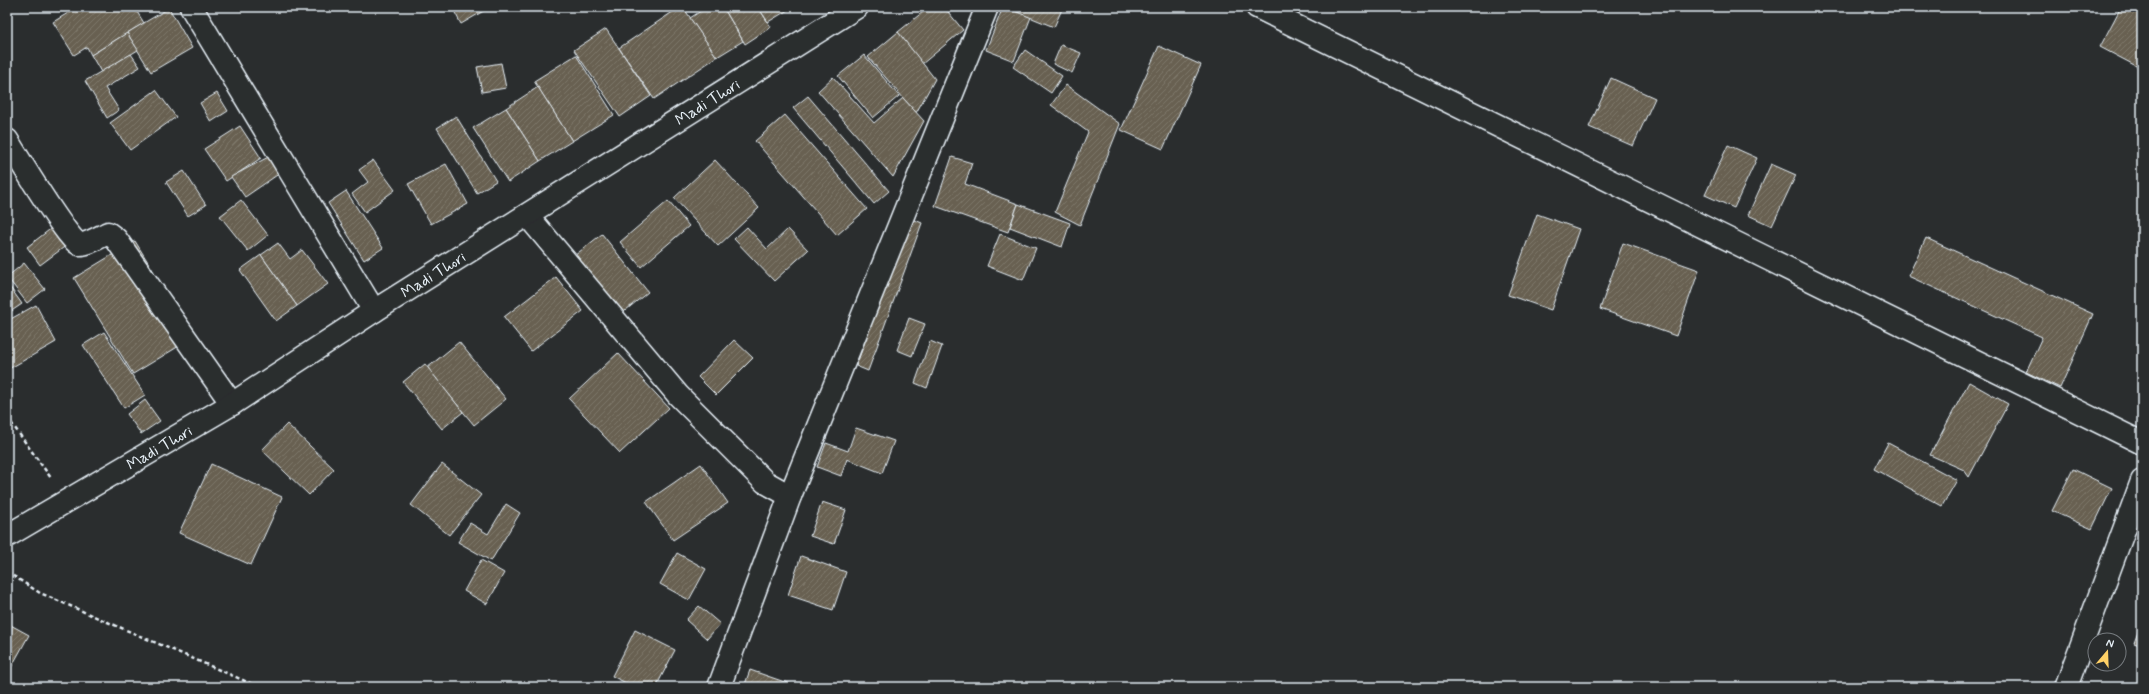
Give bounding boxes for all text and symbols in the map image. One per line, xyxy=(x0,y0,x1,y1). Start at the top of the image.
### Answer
street label: Madi Thori xyxy=(671,74,745,131)
street label: Madi Thori xyxy=(397,247,470,304)
street label: Madi Thori xyxy=(123,421,197,476)
north arrow xyxy=(2087,632,2127,672)
text: N xyxy=(2104,636,2116,651)

